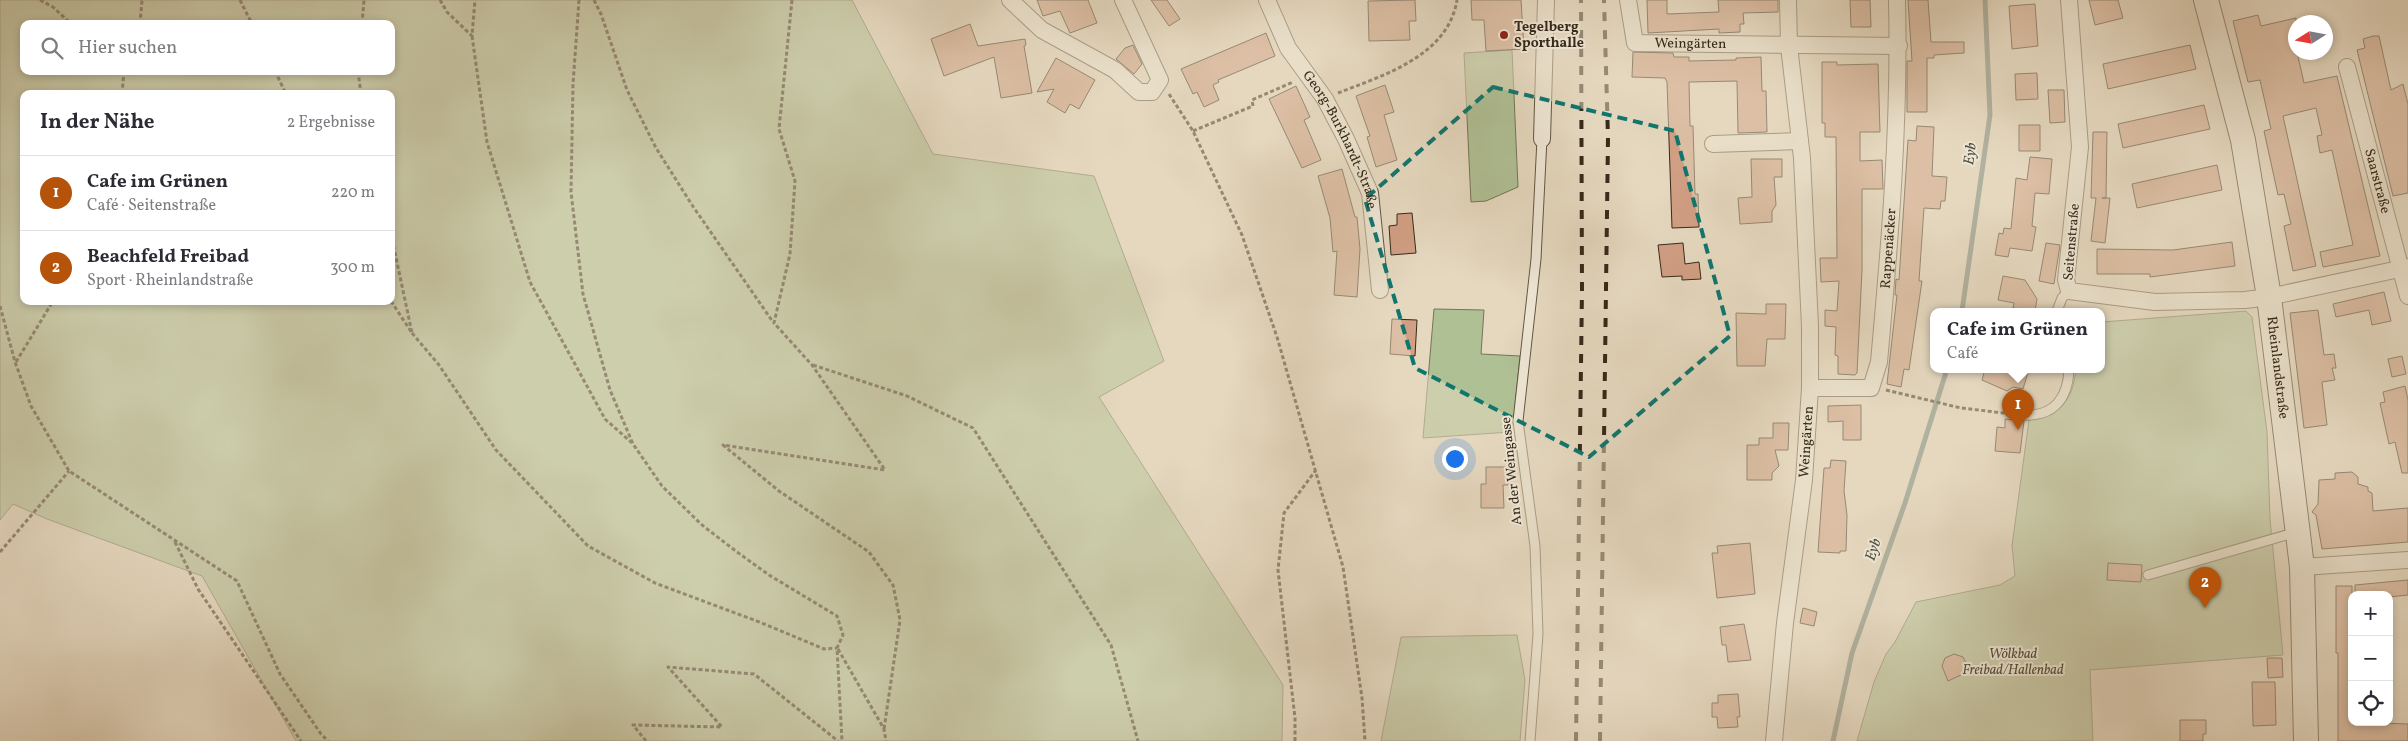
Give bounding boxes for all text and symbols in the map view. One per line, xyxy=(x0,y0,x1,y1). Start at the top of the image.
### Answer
north arrow xyxy=(2288,15,2333,60)
place label: Tegelberg Sporthalle xyxy=(1514,18,1584,53)
search box xyxy=(20,20,395,75)
marker: Tegelberg Sporthalle xyxy=(1498,29,1510,41)
icon: search xyxy=(38,34,66,62)
street label: Weingärten xyxy=(1654,34,1727,54)
text: Hier suchen xyxy=(78,35,177,61)
street label: Georg-Burkhardt-Straße xyxy=(1298,67,1381,210)
text: In der Nähe xyxy=(40,108,155,137)
text: 2 Ergebnisse xyxy=(287,112,375,134)
water label: Eyb xyxy=(1959,141,1983,166)
street label: Saarstraße xyxy=(2360,147,2395,216)
text: Cafe im Grünen xyxy=(87,169,228,195)
text: 1 xyxy=(53,182,59,204)
text: 220 m xyxy=(331,182,375,204)
text: Café · Seitenstraße xyxy=(87,195,216,217)
street label: Seitenstraße xyxy=(2059,202,2085,281)
street label: Rappenäcker xyxy=(1876,208,1901,289)
text: Beachfeld Freibad xyxy=(87,244,249,270)
text: 2 xyxy=(52,257,60,279)
text: 300 m xyxy=(330,257,375,279)
text: Sport · Rheinlandstraße xyxy=(87,270,253,292)
popup xyxy=(1930,308,2105,373)
street label: Rheinlandstraße xyxy=(2262,315,2293,420)
text: Cafe im Grünen xyxy=(1947,317,2088,343)
text: Café xyxy=(1947,343,1978,365)
pin: 1 xyxy=(2002,389,2034,430)
street label: Weingärten xyxy=(1795,405,1818,478)
street label: An der Weingasse xyxy=(1497,416,1527,526)
your location xyxy=(1442,446,1468,472)
water label: Eyb xyxy=(1861,536,1888,564)
pin: 2 xyxy=(2189,567,2221,608)
map controls xyxy=(2348,591,2393,726)
button: + xyxy=(2348,591,2393,636)
button: − xyxy=(2348,636,2393,681)
park label: Wölkbad Freibad/Hallenbad xyxy=(1962,645,2064,680)
button: locate xyxy=(2348,681,2393,726)

